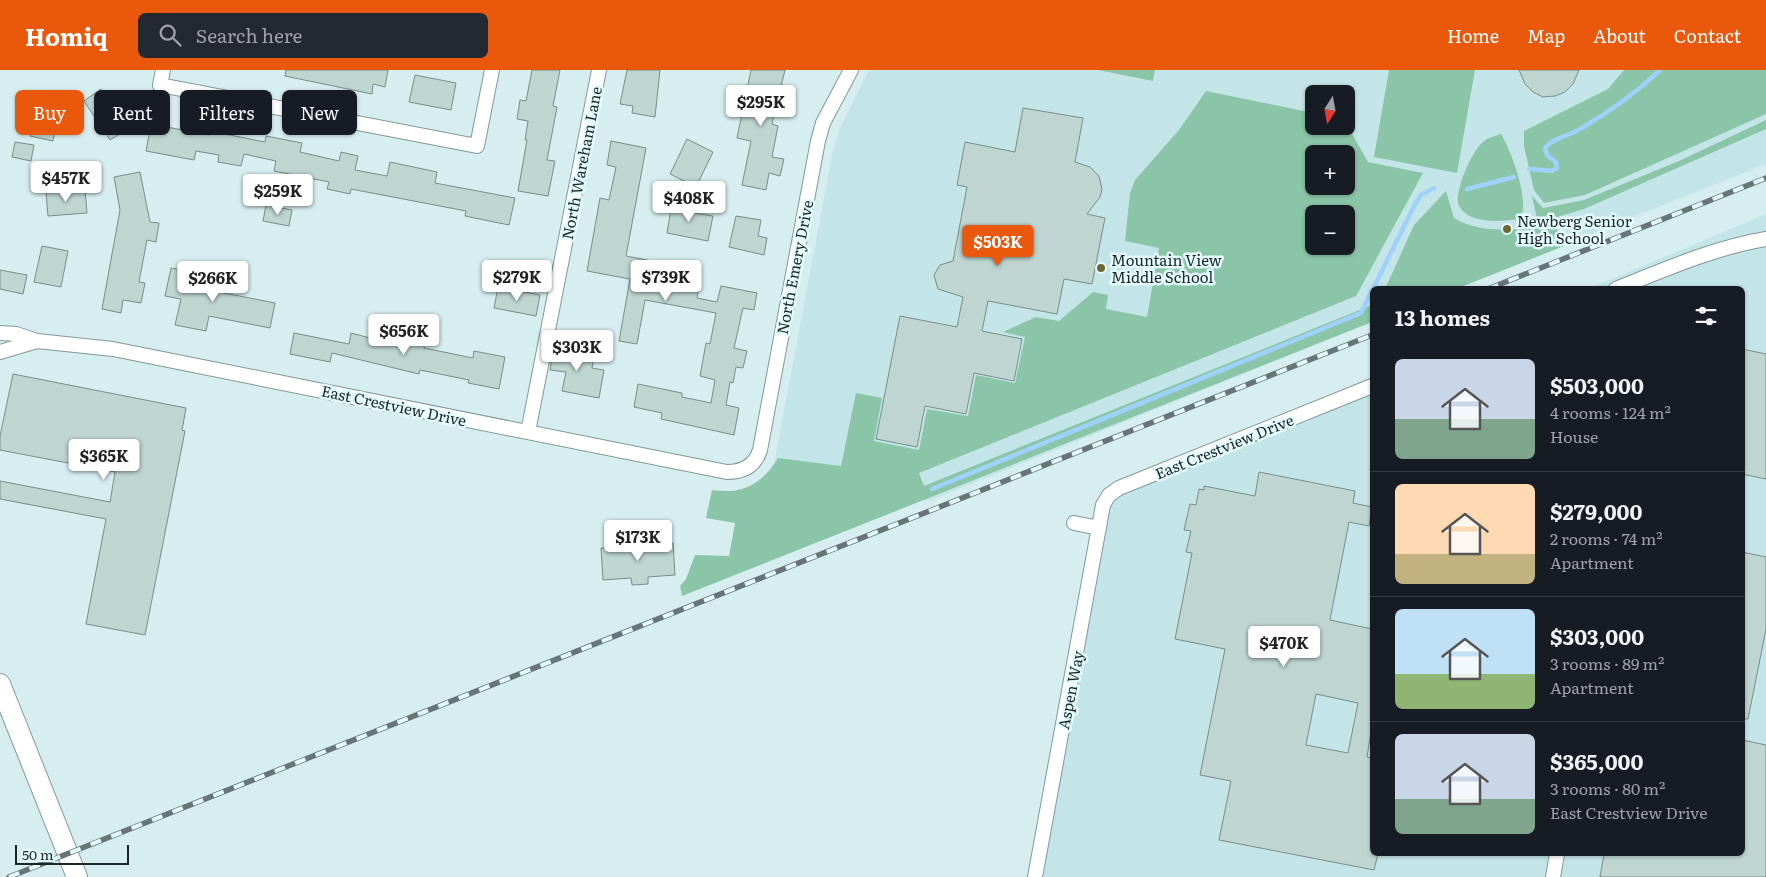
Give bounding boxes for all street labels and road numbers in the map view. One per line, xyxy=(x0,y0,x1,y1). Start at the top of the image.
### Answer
street label: North Wareham Lane xyxy=(555,84,607,242)
street label: North Emery Drive xyxy=(770,198,818,336)
street label: East Crestview Drive xyxy=(319,378,469,432)
street label: East Crestview Drive xyxy=(1151,408,1297,484)
street label: Aspen Way xyxy=(1051,648,1089,731)

